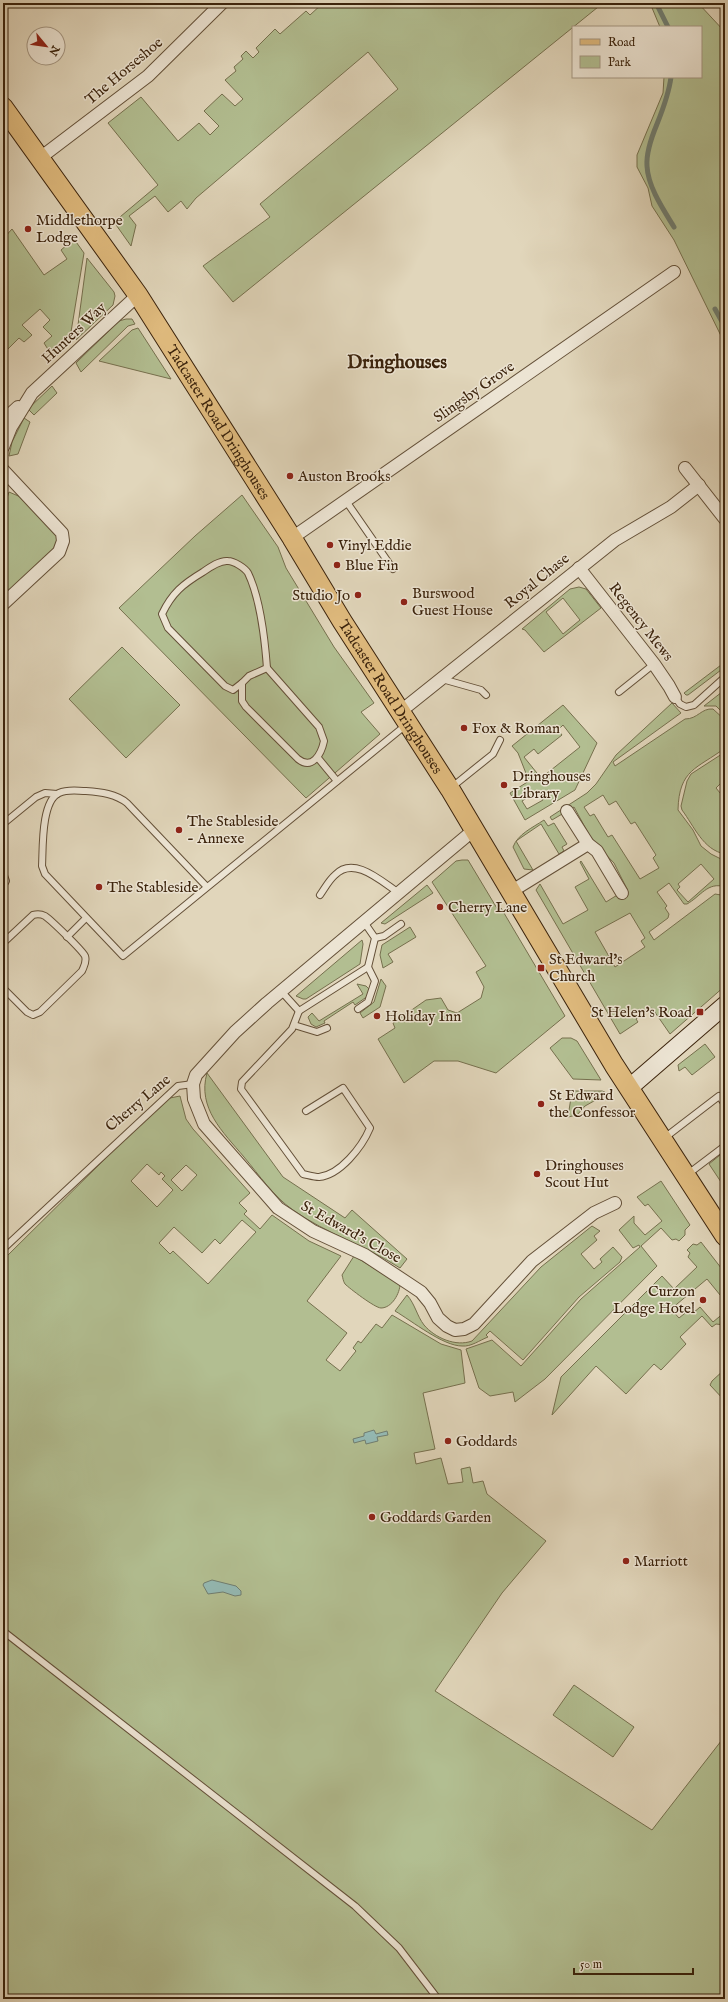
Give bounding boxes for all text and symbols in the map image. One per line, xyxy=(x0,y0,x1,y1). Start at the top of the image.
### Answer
north arrow xyxy=(26,26,66,66)
legend xyxy=(572,26,702,78)
street label: The Horseshoe xyxy=(81,33,167,109)
text: Road xyxy=(608,35,636,50)
text: N xyxy=(45,42,63,58)
text: Park xyxy=(608,55,631,70)
place label: Middlethorpe Lodge xyxy=(36,211,123,247)
marker: Middlethorpe Lodge xyxy=(23,224,33,234)
street label: Hunters Way xyxy=(38,298,111,368)
street label: Tadcaster Road Dringhouses xyxy=(163,341,275,503)
district label: Dringhouses xyxy=(347,351,447,375)
street label: Slingsby Grove xyxy=(430,357,518,427)
place label: Auston Brooks xyxy=(297,467,390,486)
marker: Auston Brooks xyxy=(285,471,295,481)
place label: Vinyl Eddie xyxy=(337,536,412,555)
marker: Vinyl Eddie xyxy=(325,540,335,550)
street label: Royal Chase xyxy=(501,549,573,613)
place label: Blue Fin xyxy=(345,556,398,575)
marker: Blue Fin xyxy=(332,560,342,570)
street label: Regency Mews xyxy=(604,579,678,665)
place label: Burswood Guest House xyxy=(412,584,493,620)
place label: Studio Jo xyxy=(292,586,350,605)
marker: Studio Jo xyxy=(353,590,363,600)
marker: Burswood Guest House xyxy=(399,597,409,607)
street label: Tadcaster Road Dringhouses xyxy=(334,616,447,777)
place label: Fox & Roman xyxy=(472,719,560,738)
marker: Fox & Roman xyxy=(459,723,469,733)
place label: Dringhouses Library xyxy=(512,767,591,803)
marker: Dringhouses Library xyxy=(499,780,509,790)
place label: The Stableside - Annexe xyxy=(187,812,278,848)
marker: The Stableside - Annexe xyxy=(174,825,184,835)
place label: The Stableside xyxy=(107,878,198,897)
marker: The Stableside xyxy=(94,882,104,892)
place label: Cherry Lane xyxy=(448,898,527,917)
marker: Cherry Lane xyxy=(435,902,445,912)
place label: St Edward's Church xyxy=(549,950,623,986)
marker: St Edward's Church xyxy=(536,963,546,973)
place label: St Helen's Road xyxy=(591,1003,693,1022)
place label: Holiday Inn xyxy=(385,1007,461,1026)
marker: St Helen's Road xyxy=(695,1007,705,1017)
marker: Holiday Inn xyxy=(372,1011,382,1021)
street label: Cherry Lane xyxy=(102,1070,175,1136)
place label: St Edward the Confessor xyxy=(549,1086,636,1122)
marker: St Edward the Confessor xyxy=(536,1099,546,1109)
place label: Dringhouses Scout Hut xyxy=(545,1156,624,1192)
marker: Dringhouses Scout Hut xyxy=(532,1169,542,1179)
street label: St Edward's Close xyxy=(298,1197,405,1267)
place label: Curzon Lodge Hotel xyxy=(613,1282,696,1318)
marker: Curzon Lodge Hotel xyxy=(698,1295,708,1305)
place label: Goddards xyxy=(456,1432,517,1451)
marker: Goddards xyxy=(443,1436,453,1446)
place label: Goddards Garden xyxy=(380,1508,491,1527)
marker: Goddards Garden xyxy=(367,1512,377,1522)
place label: Marriott xyxy=(634,1552,688,1571)
marker: Marriott xyxy=(621,1556,631,1566)
scale bar xyxy=(574,1950,693,1976)
text: 50 m xyxy=(580,1957,602,1972)

